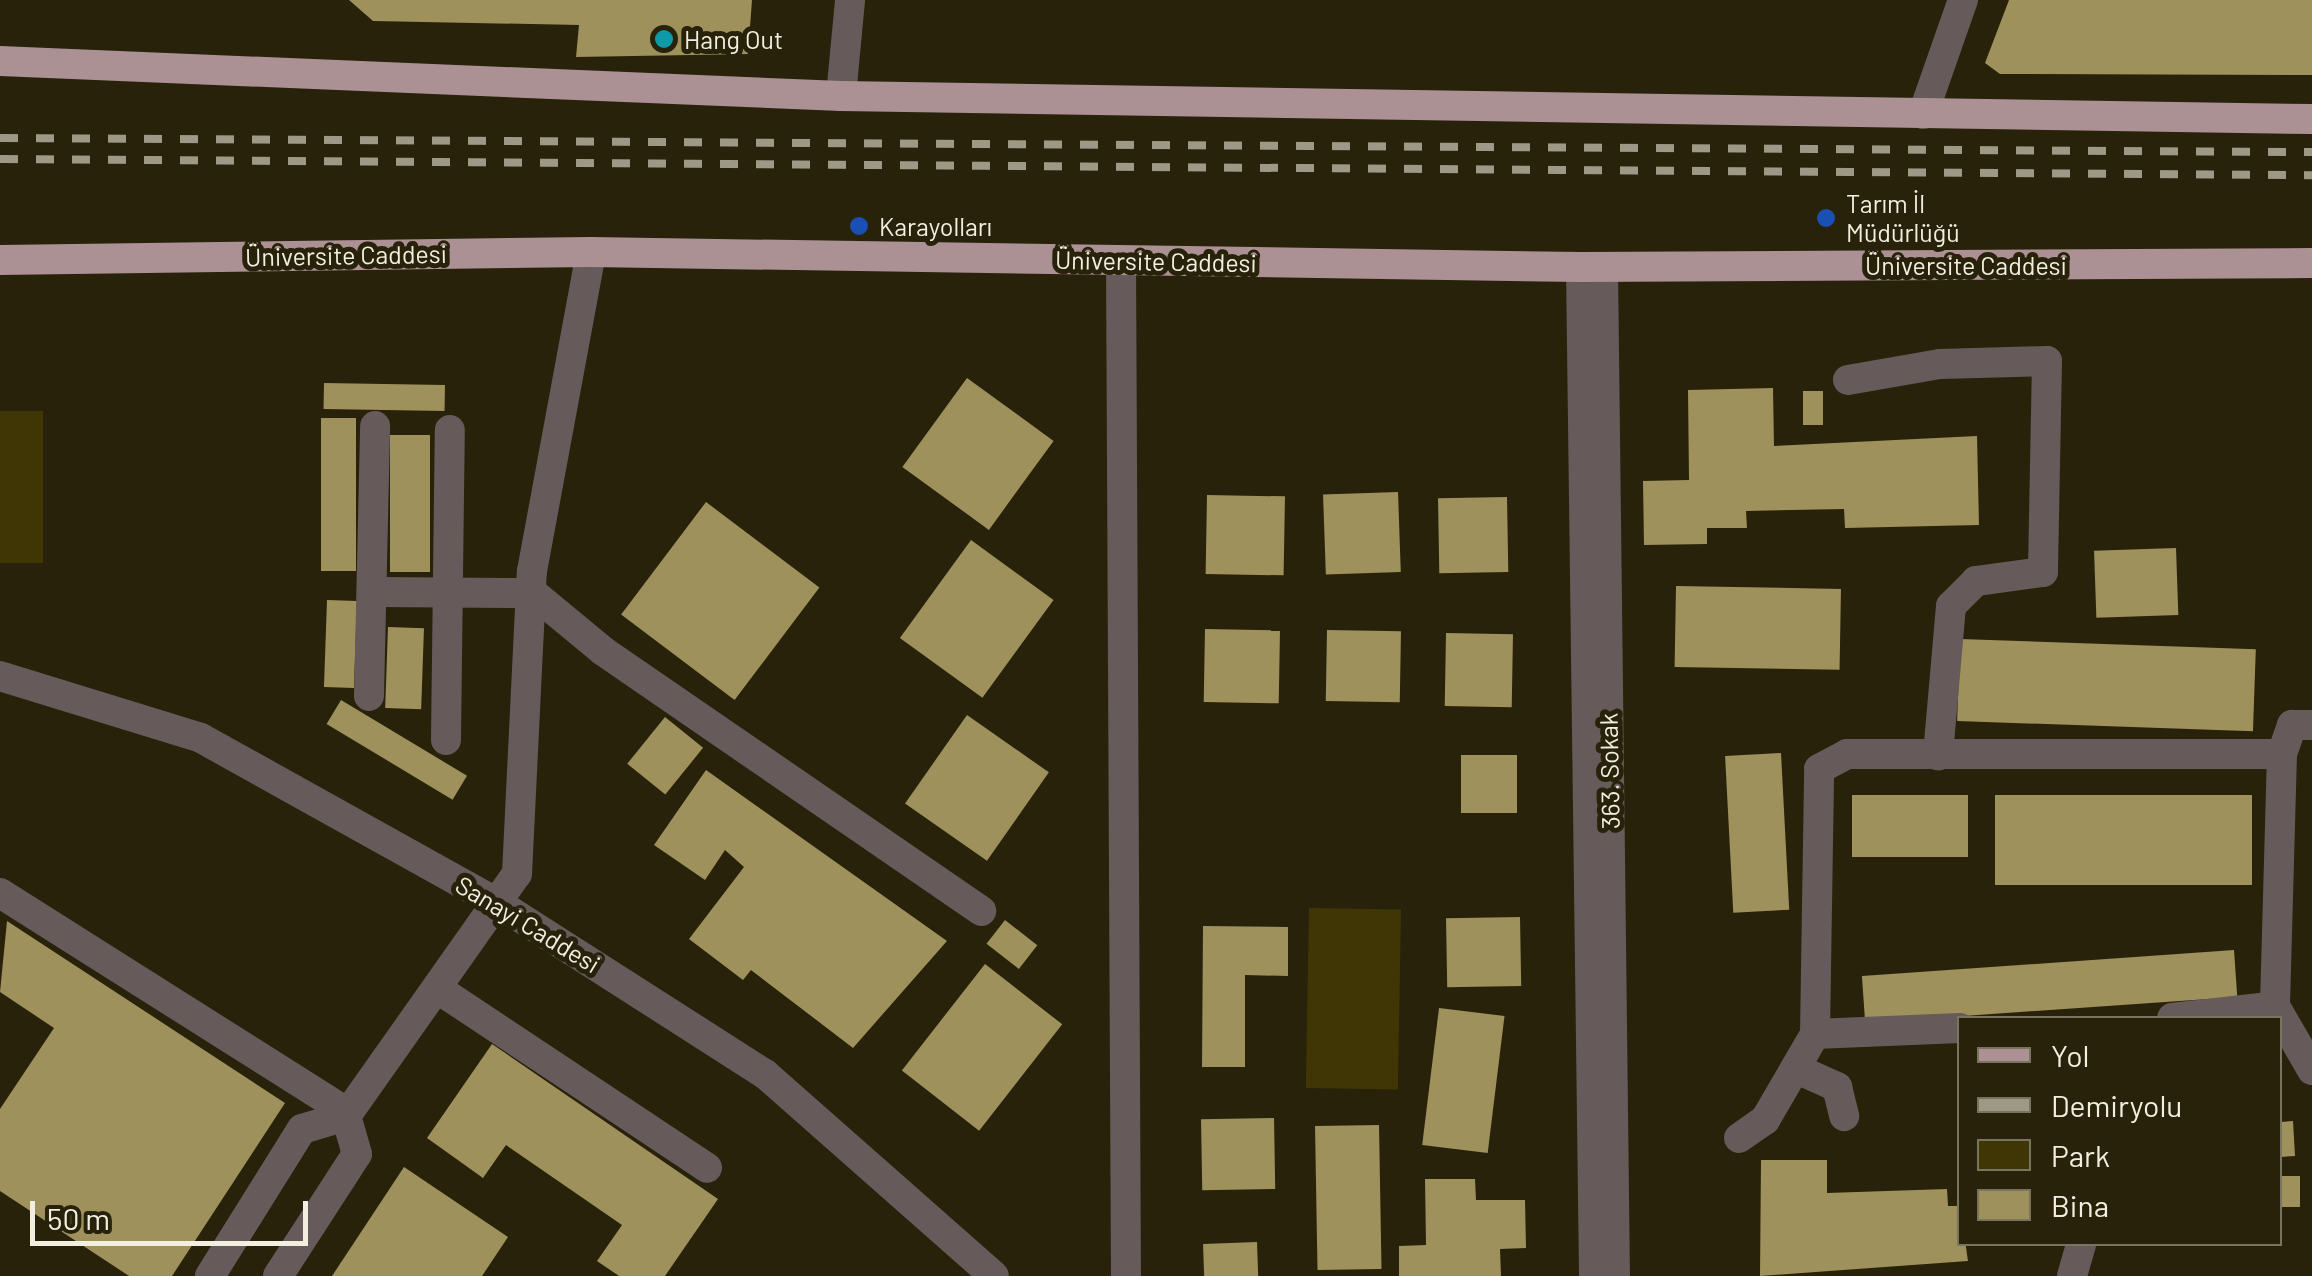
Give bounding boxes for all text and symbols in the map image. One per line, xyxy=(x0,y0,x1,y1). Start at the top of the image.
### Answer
place label: Hang Out xyxy=(684,24,783,54)
marker: Hang Out xyxy=(653,28,675,50)
place label: Tarım İl Müdürlüğü xyxy=(1846,189,1960,248)
marker: Tarım İl Müdürlüğü xyxy=(1815,207,1837,229)
place label: Karayolları xyxy=(879,211,992,241)
marker: Karayolları xyxy=(848,215,870,237)
street label: Üniversite Caddesi xyxy=(245,238,447,272)
street label: Üniversite Caddesi xyxy=(1055,244,1257,278)
street label: Üniversite Caddesi xyxy=(1865,250,2067,280)
street label: 363. Sokak xyxy=(1593,713,1625,829)
street label: Sanayi Caddesi xyxy=(450,869,606,979)
legend xyxy=(1957,1016,2282,1246)
text: Yol xyxy=(2051,1037,2089,1073)
text: Demiryolu xyxy=(2051,1087,2182,1123)
text: Park xyxy=(2051,1137,2110,1173)
scale bar xyxy=(35,1181,312,1243)
text: Bina xyxy=(2051,1187,2109,1223)
text: 50 m xyxy=(47,1200,110,1236)

